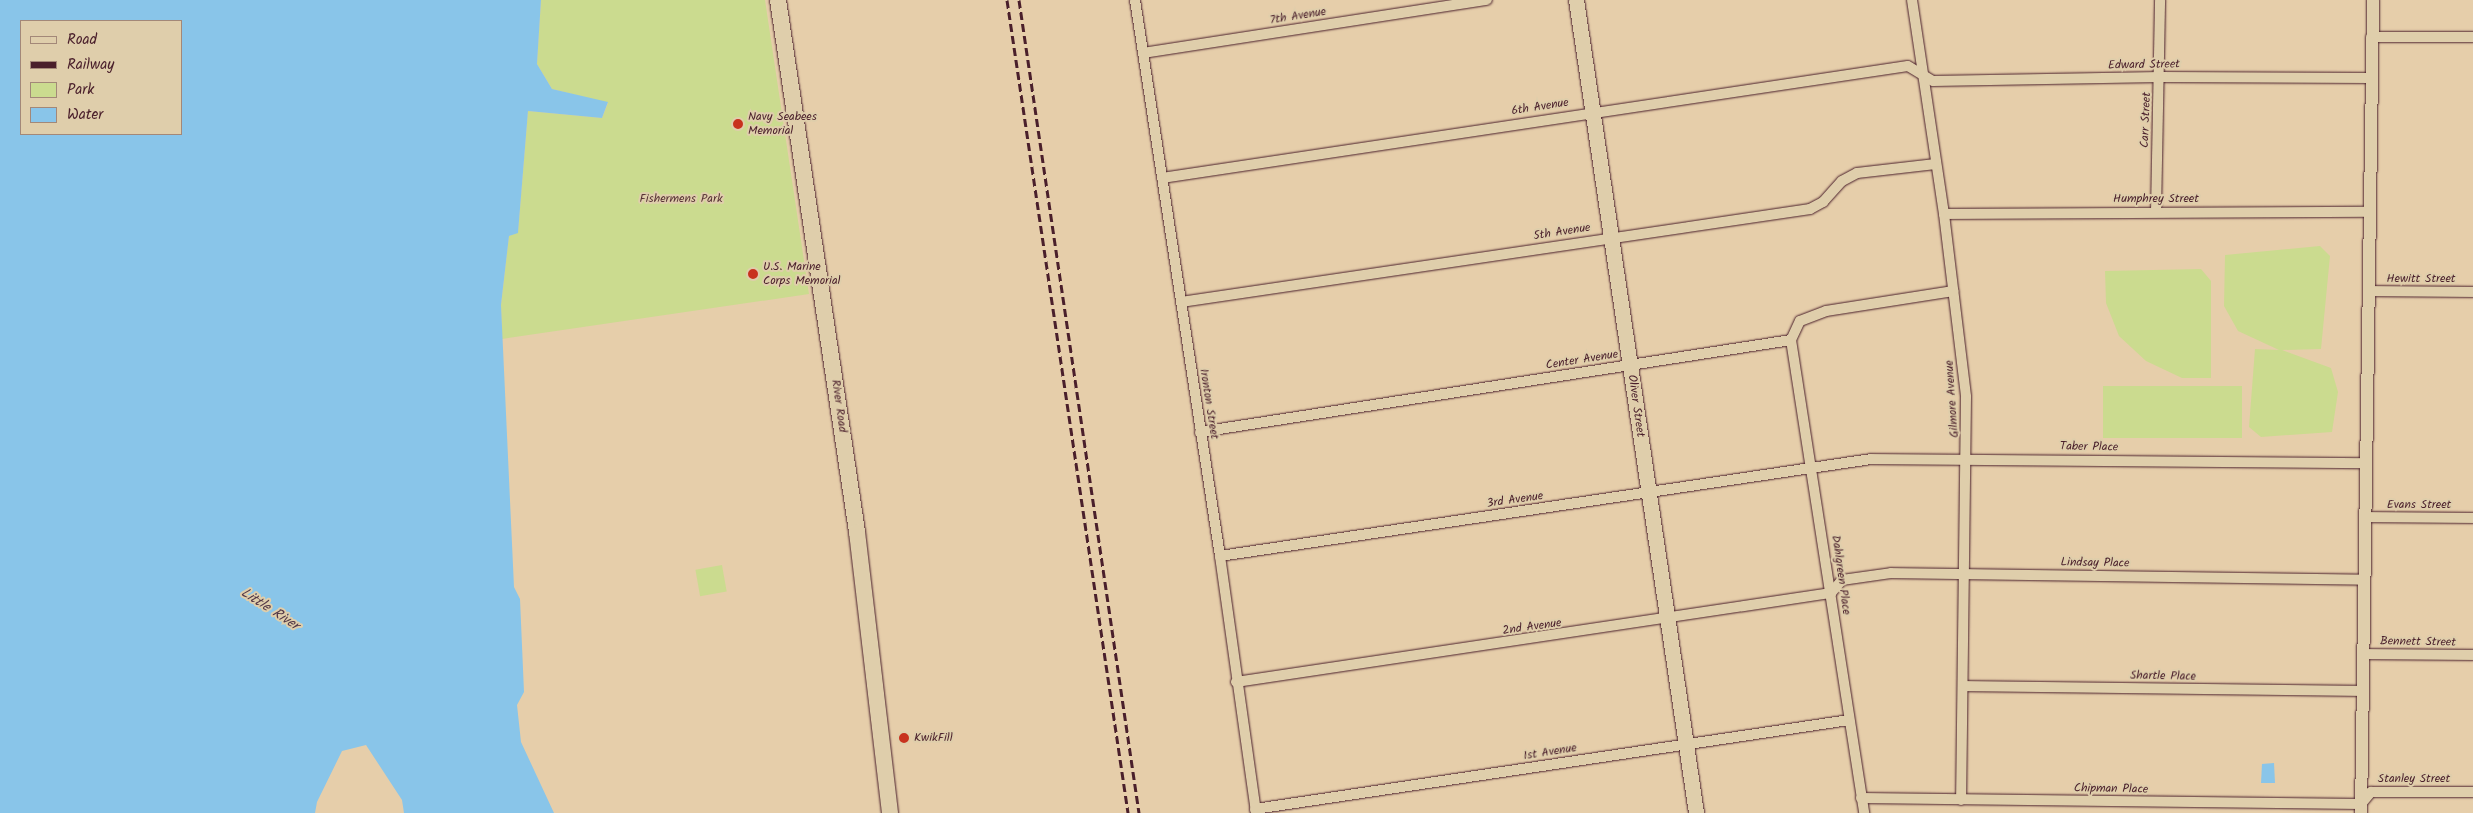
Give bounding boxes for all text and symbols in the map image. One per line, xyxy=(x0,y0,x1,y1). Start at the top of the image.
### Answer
street label: 7th Avenue xyxy=(1269,4,1327,28)
legend xyxy=(20,20,182,135)
text: Road xyxy=(67,28,97,52)
text: Railway xyxy=(67,53,114,77)
street label: Edward Street xyxy=(2108,57,2180,73)
text: Park xyxy=(67,78,94,102)
street label: Carr Street xyxy=(2138,92,2154,148)
street label: 6th Avenue xyxy=(1510,95,1570,119)
text: Water xyxy=(67,103,103,127)
place label: Navy Seabees Memorial xyxy=(748,110,817,138)
marker: Navy Seabees Memorial xyxy=(732,118,744,130)
park label: Fishermens Park xyxy=(639,192,723,206)
street label: Humphrey Street xyxy=(2113,192,2199,206)
street label: 5th Avenue xyxy=(1532,220,1592,244)
place label: U.S. Marine Corps Memorial xyxy=(763,260,841,288)
marker: U.S. Marine Corps Memorial xyxy=(747,268,759,280)
street label: Hewitt Street xyxy=(2387,272,2455,286)
street label: Center Avenue xyxy=(1545,347,1619,373)
street label: Gilmore Avenue xyxy=(1942,360,1962,438)
street label: Ironton Street xyxy=(1196,368,1222,440)
street label: Oliver Street xyxy=(1624,374,1648,438)
street label: River Road xyxy=(828,379,850,433)
street label: Taber Place xyxy=(2060,439,2118,455)
street label: 3rd Avenue xyxy=(1486,489,1544,511)
street label: Evans Street xyxy=(2387,498,2451,512)
street label: Dahlgreen Place xyxy=(1828,534,1854,616)
street label: Lindsay Place xyxy=(2060,555,2130,571)
water label: Little River xyxy=(238,584,302,634)
street label: 2nd Avenue xyxy=(1502,616,1562,638)
street label: Bennett Street xyxy=(2380,634,2456,650)
street label: Shartle Place xyxy=(2130,668,2196,684)
place label: KwikFill xyxy=(914,731,953,745)
marker: KwikFill xyxy=(898,732,910,744)
street label: 1st Avenue xyxy=(1522,741,1578,763)
street label: Stanley Street xyxy=(2378,772,2450,786)
street label: Chipman Place xyxy=(2074,781,2148,797)

